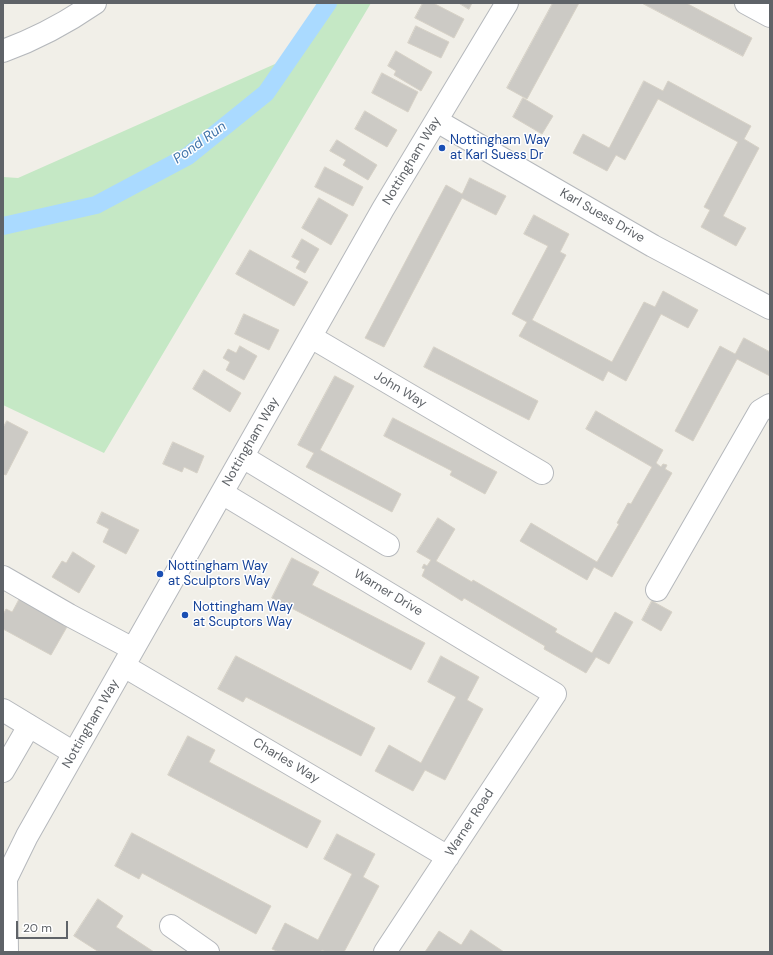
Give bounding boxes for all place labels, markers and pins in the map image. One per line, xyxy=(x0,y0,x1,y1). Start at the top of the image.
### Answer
place label: Nottingham Way at Karl Suess Dr xyxy=(450,133,550,164)
marker: Nottingham Way at Karl Suess Dr xyxy=(437,143,447,153)
place label: Nottingham Way at Sculptors Way xyxy=(168,559,270,590)
marker: Nottingham Way at Sculptors Way xyxy=(155,569,165,579)
place label: Nottingham Way at Scuptors Way xyxy=(193,600,293,631)
marker: Nottingham Way at Scuptors Way xyxy=(180,610,190,620)

